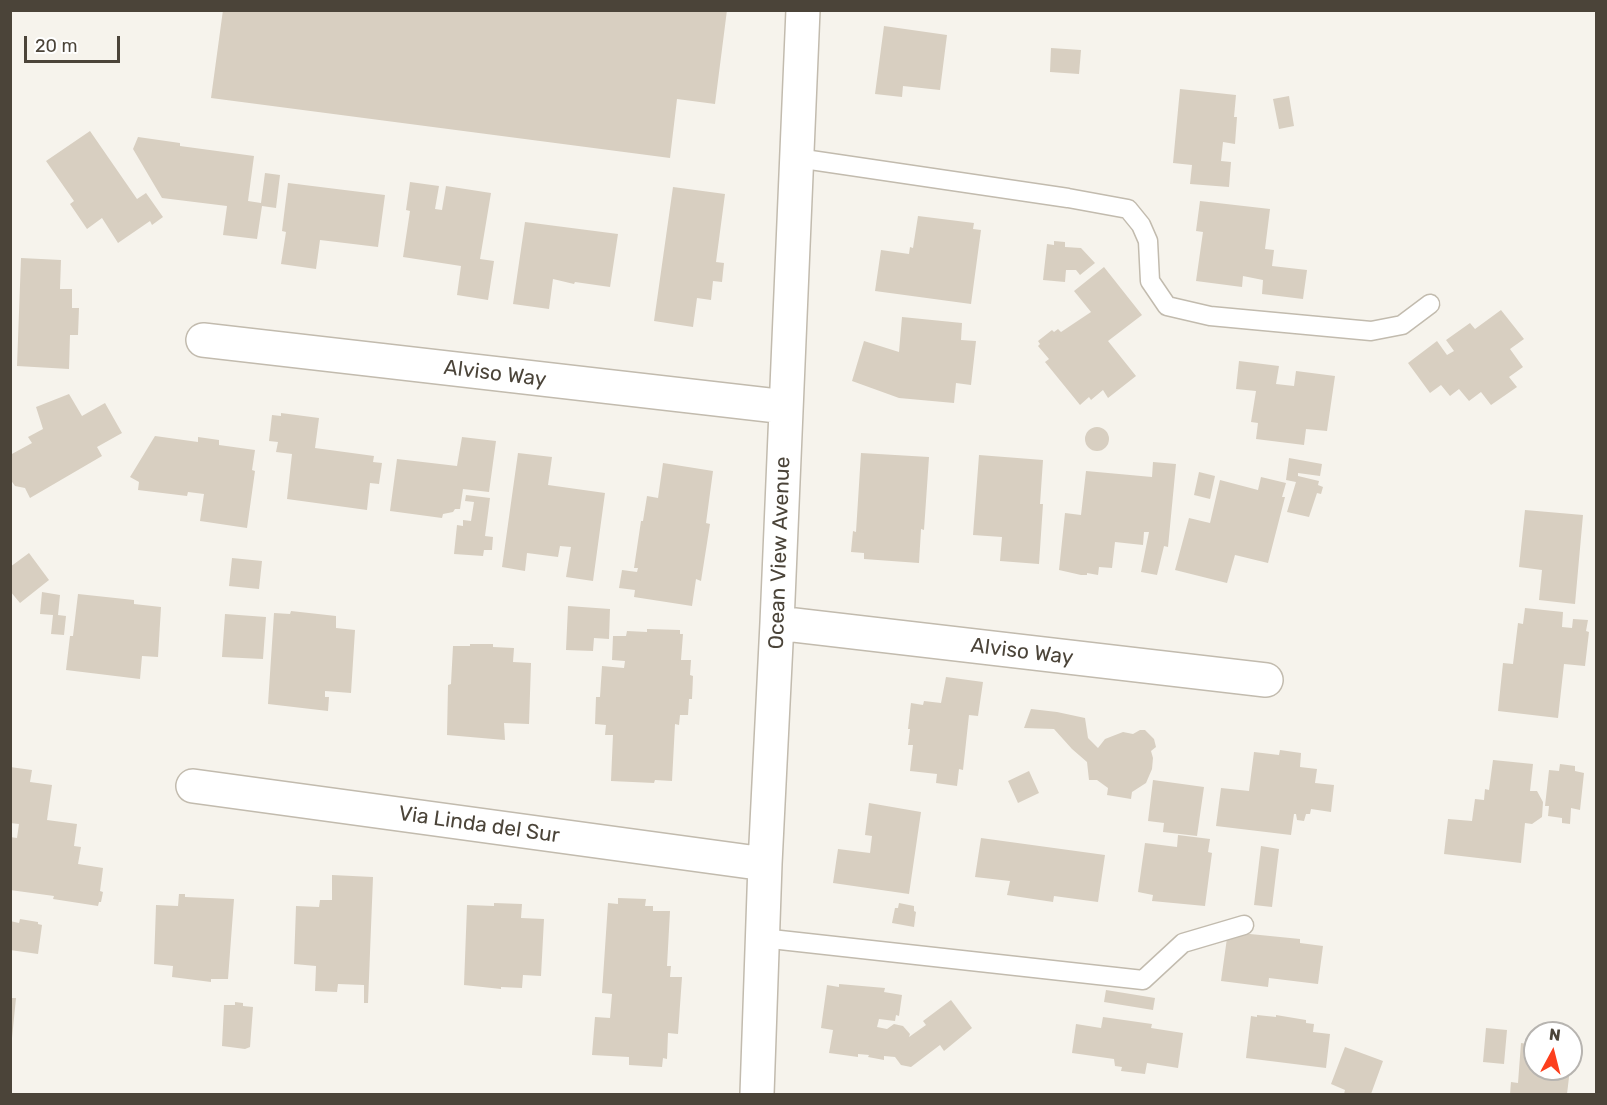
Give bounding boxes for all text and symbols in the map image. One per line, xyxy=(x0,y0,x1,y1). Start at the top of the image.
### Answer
scale bar xyxy=(27,24,123,62)
text: 20 m xyxy=(35,35,77,57)
street label: Alviso Way xyxy=(442,355,548,393)
street label: Ocean View Avenue xyxy=(764,456,796,650)
street label: Alviso Way xyxy=(969,633,1075,671)
street label: Via Linda del Sur xyxy=(397,801,561,849)
north arrow xyxy=(1523,1021,1583,1081)
text: N xyxy=(1548,1024,1562,1045)

